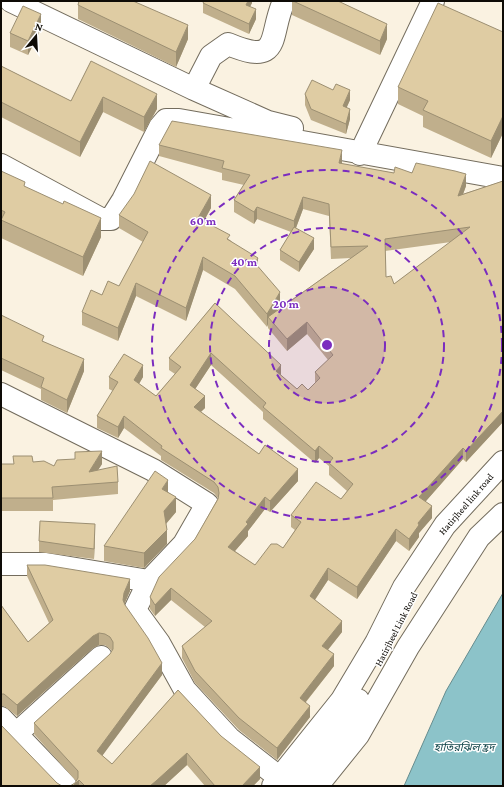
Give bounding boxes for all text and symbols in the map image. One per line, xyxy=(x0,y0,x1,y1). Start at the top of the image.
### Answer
north arrow xyxy=(16,16,56,56)
text: N xyxy=(34,20,45,34)
text: 60 m xyxy=(190,214,217,228)
text: 40 m xyxy=(231,255,258,269)
text: 20 m xyxy=(273,297,300,311)
centre of rings xyxy=(320,338,334,352)
street label: Hatirjheel link road xyxy=(437,471,497,537)
street label: Hatirjheel Link Road xyxy=(373,589,421,668)
water label: হাতিরঝিল হ্রদ xyxy=(434,741,496,753)

